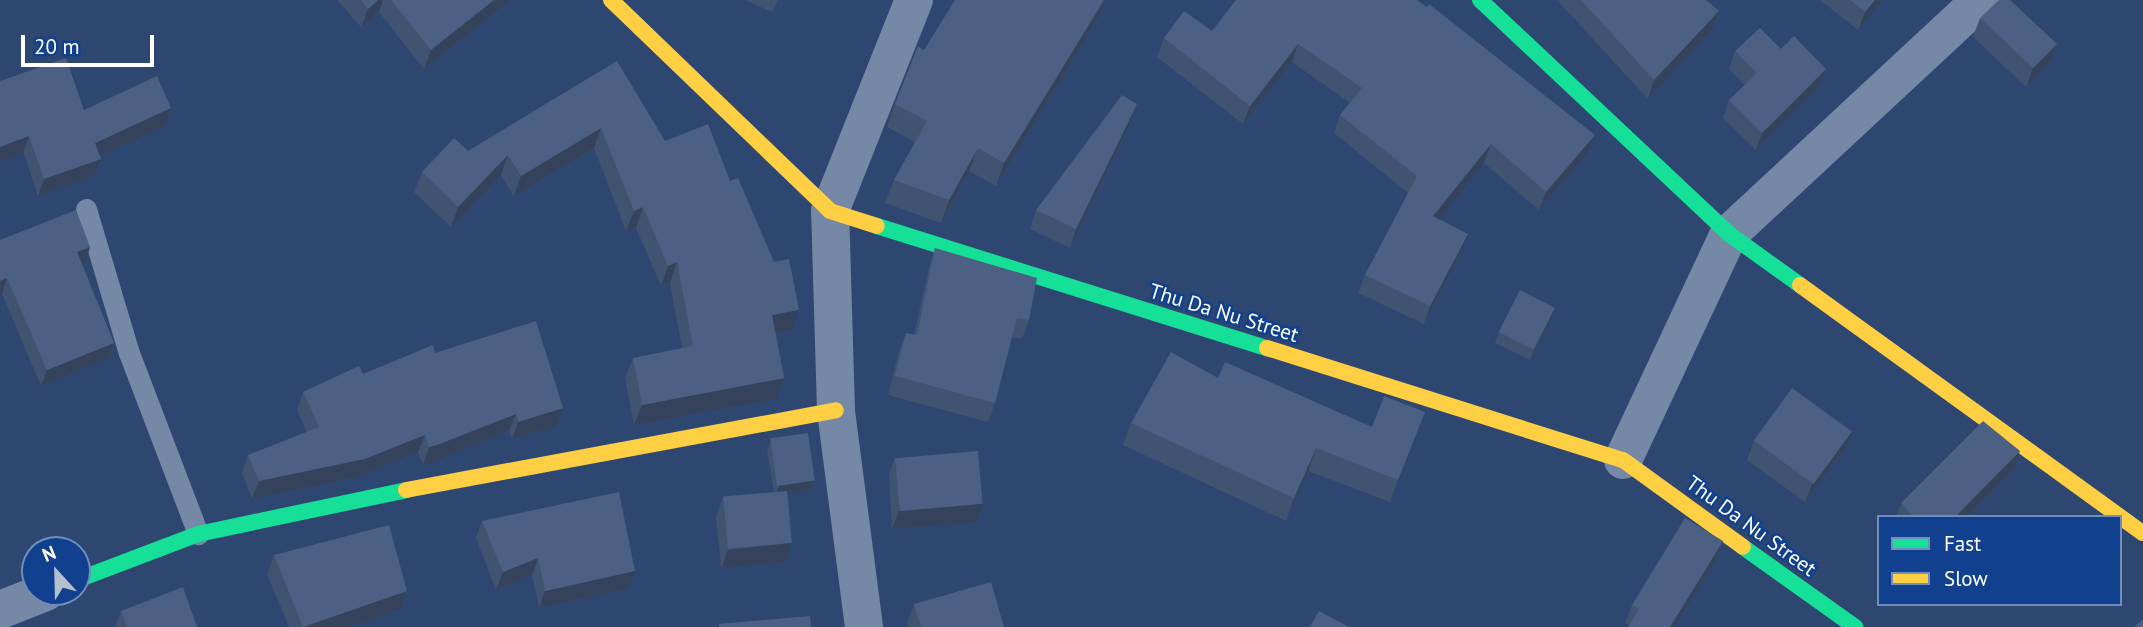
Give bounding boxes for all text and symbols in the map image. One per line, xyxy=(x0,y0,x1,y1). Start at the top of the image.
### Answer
scale bar xyxy=(24,21,158,65)
text: 20 m xyxy=(34,33,80,60)
street label: Thu Da Nu Street xyxy=(1146,278,1302,348)
street label: Thu Da Nu Street xyxy=(1681,470,1821,582)
legend xyxy=(1877,515,2122,606)
text: Fast xyxy=(1944,530,1981,557)
north arrow xyxy=(21,536,91,606)
text: N xyxy=(39,540,59,567)
text: Slow xyxy=(1944,565,1988,592)

